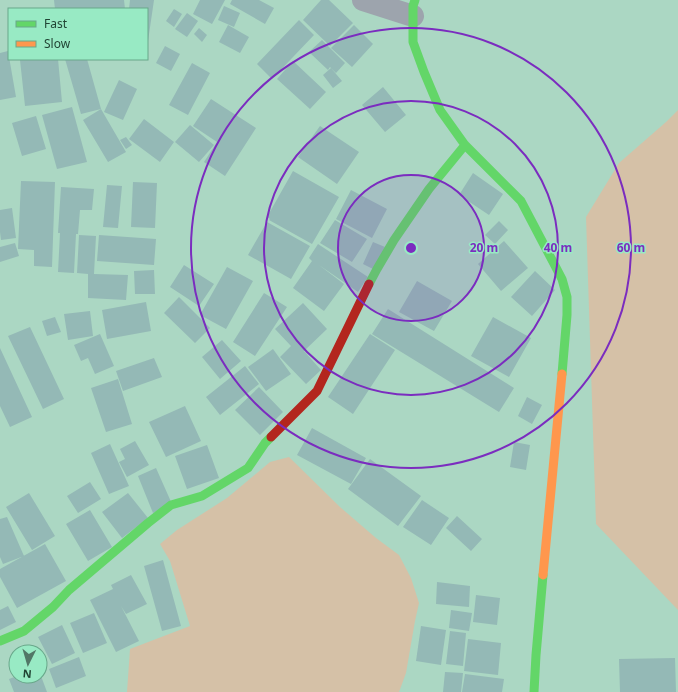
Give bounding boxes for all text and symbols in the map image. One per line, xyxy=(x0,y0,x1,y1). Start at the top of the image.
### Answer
legend xyxy=(8,8,148,60)
text: Fast xyxy=(44,15,68,32)
text: Slow xyxy=(44,35,71,52)
text: 20 m xyxy=(470,239,498,256)
text: 40 m xyxy=(544,239,572,256)
text: 60 m xyxy=(617,239,645,256)
centre of rings xyxy=(404,241,418,255)
north arrow xyxy=(8,644,48,684)
text: N xyxy=(22,667,32,682)

